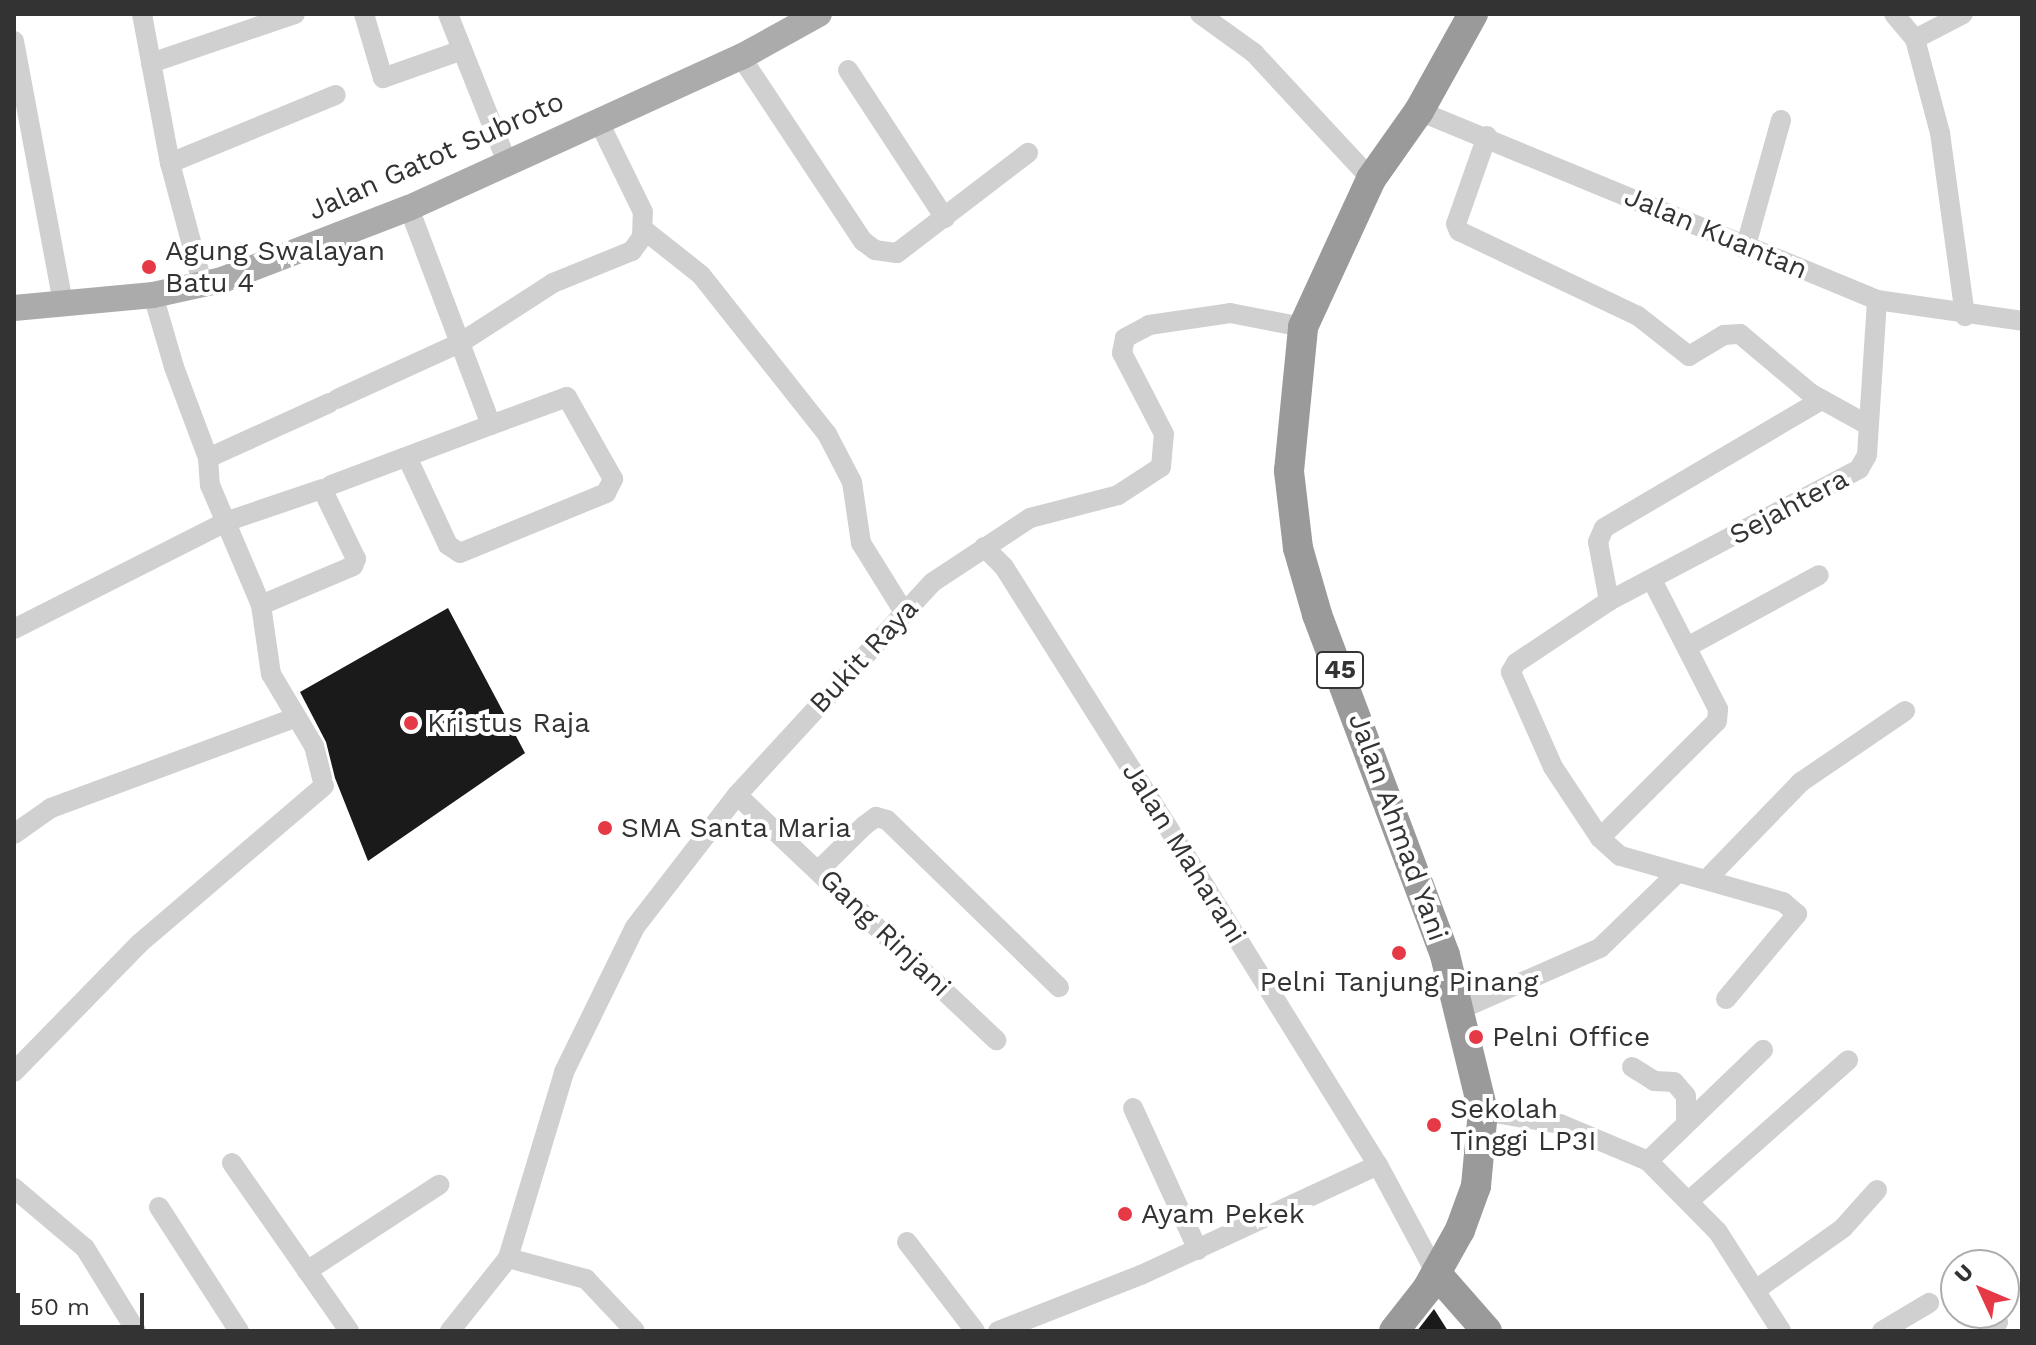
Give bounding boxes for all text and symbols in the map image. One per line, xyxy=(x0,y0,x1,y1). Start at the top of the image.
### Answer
street label: Jalan Gatot Subroto xyxy=(303,84,569,228)
street label: Jalan Kuantan xyxy=(1620,179,1812,287)
place label: Agung Swalayan Batu 4 xyxy=(165,234,385,300)
marker: Agung Swalayan Batu 4 xyxy=(140,258,158,276)
street label: Sejahtera xyxy=(1724,462,1854,552)
street label: Bukit Raya xyxy=(803,592,925,720)
road number: 45 xyxy=(1316,648,1364,692)
place label: Kristus Raja xyxy=(427,706,590,740)
street label: Jalan Ahmad Yani xyxy=(1341,707,1455,947)
marker: Kristus Raja xyxy=(402,714,420,732)
street label: Jalan Maharani xyxy=(1115,756,1253,950)
place label: SMA Santa Maria xyxy=(621,811,853,845)
marker: SMA Santa Maria xyxy=(596,819,614,837)
street label: Gang Rinjani xyxy=(812,862,958,1004)
marker: Pelni Tanjung Pinang xyxy=(1390,944,1408,962)
place label: Pelni Tanjung Pinang xyxy=(1259,965,1539,999)
place label: Pelni Office xyxy=(1492,1020,1650,1054)
marker: Pelni Office xyxy=(1467,1028,1485,1046)
place label: Sekolah Tinggi LP3I xyxy=(1450,1092,1596,1158)
marker: Sekolah Tinggi LP3I xyxy=(1425,1116,1443,1134)
place label: Ayam Pekek xyxy=(1141,1197,1305,1231)
marker: Ayam Pekek xyxy=(1116,1205,1134,1223)
north arrow xyxy=(1940,1249,2020,1329)
text: U xyxy=(1949,1259,1978,1288)
scale bar xyxy=(20,1277,148,1327)
text: 50 m xyxy=(30,1293,90,1321)

